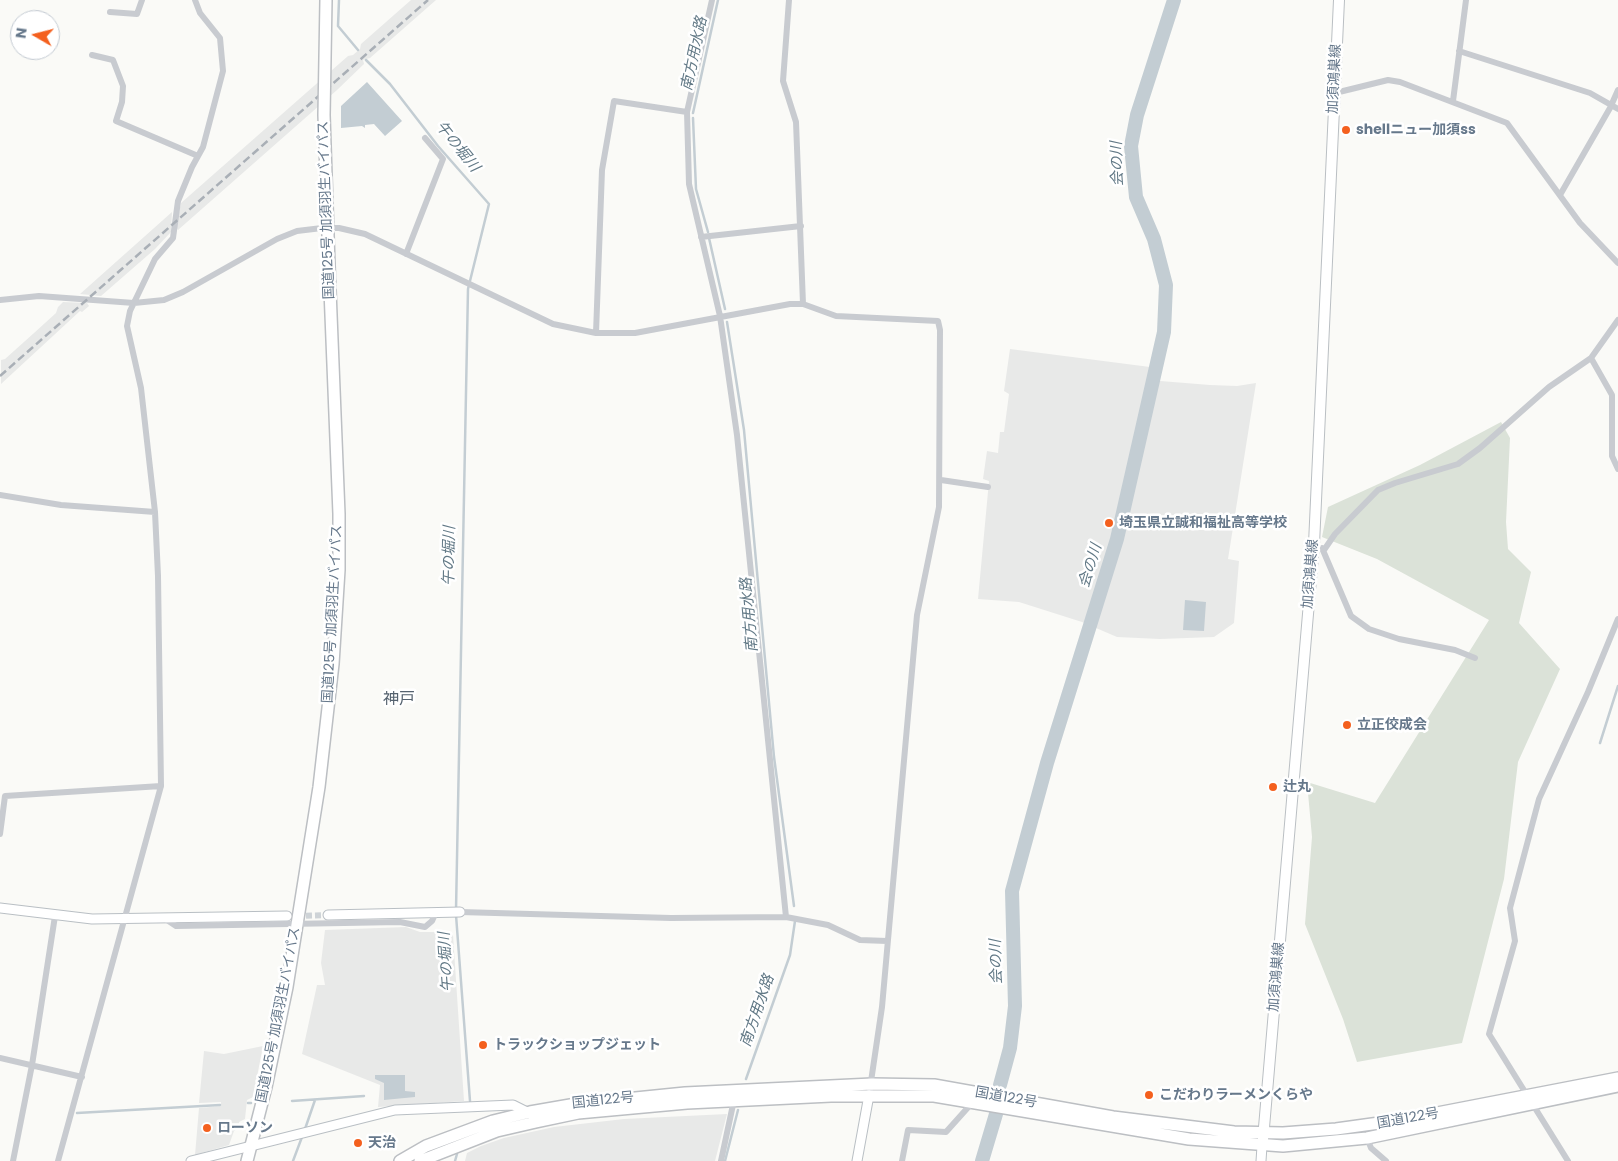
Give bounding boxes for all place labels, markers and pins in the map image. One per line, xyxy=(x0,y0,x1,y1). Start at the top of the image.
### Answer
place label: shellニュー加須ss xyxy=(1356,122,1476,138)
marker: shellニュー加須ss xyxy=(1340,124,1352,136)
place label: 埼玉県立誠和福祉高等学校 xyxy=(1119,515,1287,531)
marker: 埼玉県立誠和福祉高等学校 xyxy=(1103,517,1115,529)
place label: 立正佼成会 xyxy=(1357,717,1427,733)
marker: 立正佼成会 xyxy=(1341,719,1353,731)
place label: 辻丸 xyxy=(1283,779,1311,795)
marker: 辻丸 xyxy=(1267,781,1279,793)
place label: トラックショップジェット xyxy=(493,1037,661,1053)
marker: トラックショップジェット xyxy=(477,1039,489,1051)
place label: こだわりラーメンくらや xyxy=(1159,1087,1313,1103)
marker: こだわりラーメンくらや xyxy=(1143,1089,1155,1101)
place label: ローソン xyxy=(217,1120,273,1136)
marker: ローソン xyxy=(201,1122,213,1134)
place label: 天治 xyxy=(368,1135,396,1151)
marker: 天治 xyxy=(352,1137,364,1149)

